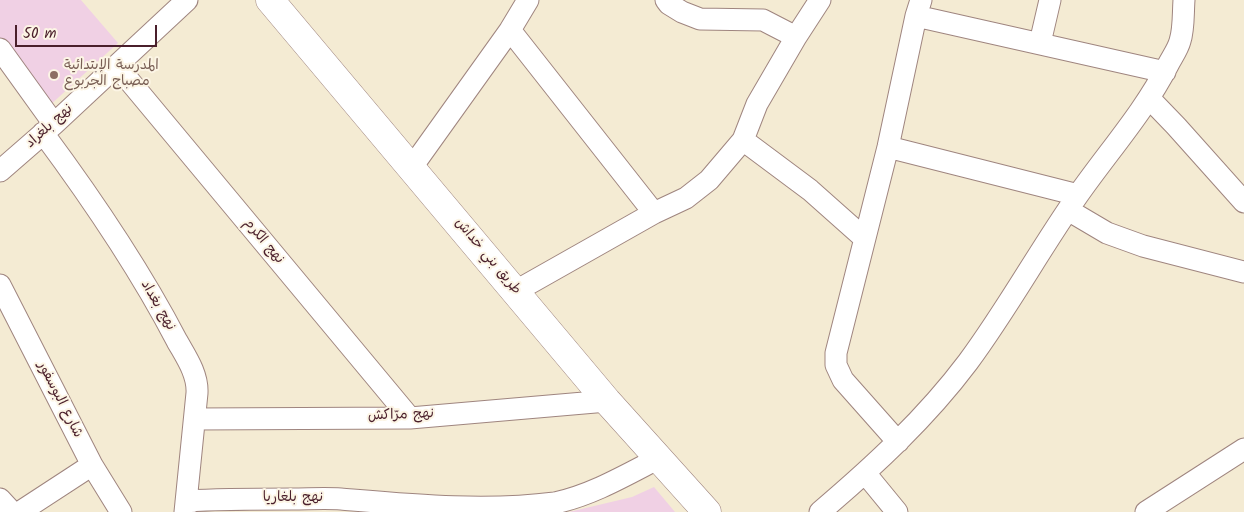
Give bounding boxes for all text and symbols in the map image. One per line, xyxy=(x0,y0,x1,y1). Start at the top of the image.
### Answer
scale bar xyxy=(18,15,160,47)
text: 50 m xyxy=(23,22,57,46)
place label: المدرسة الإبتدائية مصباح الجربوع xyxy=(64,59,159,92)
marker: المدرسة الإبتدائية مصباح الجربوع xyxy=(48,69,60,81)
street label: نهج بلغراد xyxy=(23,101,77,153)
street label: طريق بني خداش xyxy=(450,215,524,299)
street label: نهج الكرم xyxy=(239,216,287,268)
street label: نهج بغداد xyxy=(136,278,178,334)
street label: شارع البوسفور xyxy=(33,359,85,441)
street label: نهج مرّاكش xyxy=(368,406,434,426)
street label: نهج بلغاريا xyxy=(263,491,323,507)

